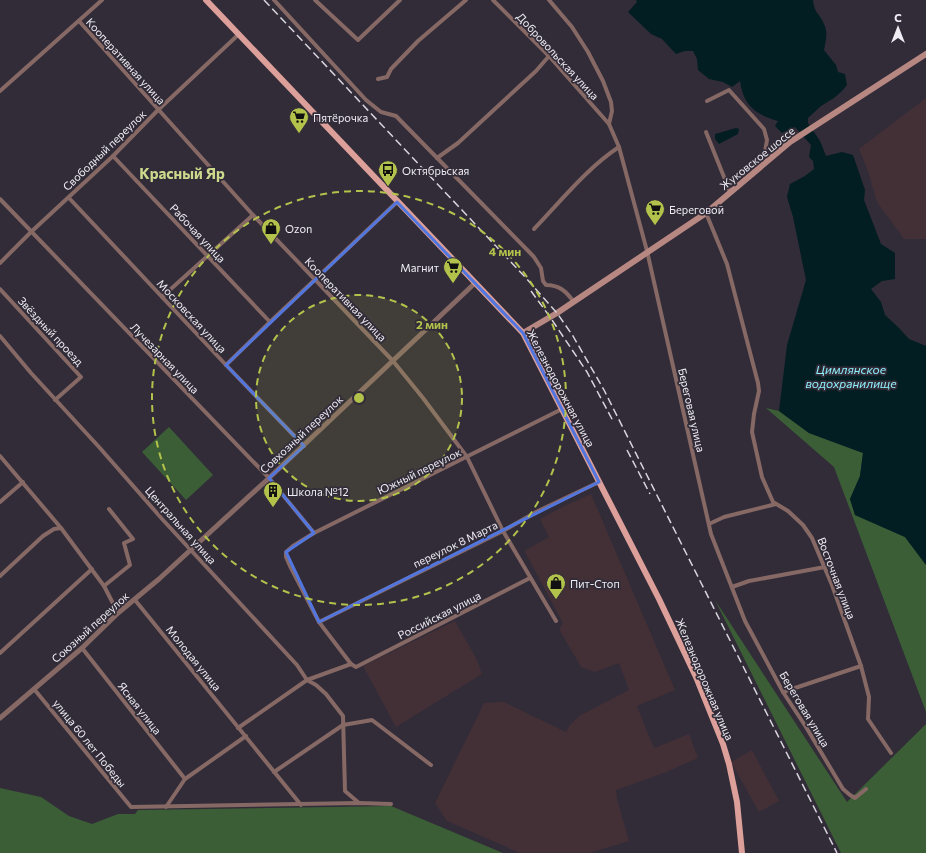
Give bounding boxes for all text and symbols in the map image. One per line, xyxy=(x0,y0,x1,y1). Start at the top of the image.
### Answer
north arrow xyxy=(878,8,918,48)
street label: Добровольская улица xyxy=(514,10,602,102)
text: С xyxy=(894,11,902,24)
street label: Кооперативная улица xyxy=(84,15,168,107)
supermarket icon: Пятёрочка xyxy=(288,106,310,134)
street label: Свободный переулок xyxy=(60,107,148,193)
place label: Пятёрочка xyxy=(313,111,368,124)
street label: Жуковское шоссе xyxy=(717,124,797,192)
bus stop icon: Октябрьская xyxy=(377,159,399,187)
district label: Красный Яр xyxy=(139,164,225,182)
place label: Октябрьская xyxy=(402,164,469,177)
supermarket icon: Береговой xyxy=(644,198,666,226)
street label: Рабочая улица xyxy=(168,201,228,265)
place label: Береговой xyxy=(669,203,724,216)
shop icon: Ozon xyxy=(260,217,282,245)
place label: Ozon xyxy=(285,222,312,235)
text: 4 мин xyxy=(489,244,521,258)
street label: Кооперативная улица xyxy=(303,254,389,344)
supermarket icon: Магнит xyxy=(442,256,464,284)
place label: Магнит xyxy=(400,261,439,274)
street label: Московская улица xyxy=(155,277,229,355)
street label: Звёздный проезд xyxy=(16,294,87,368)
text: 2 мин xyxy=(416,317,448,331)
street label: Лучезарная улица xyxy=(128,320,202,396)
street label: Железнодорожная улица xyxy=(524,327,598,449)
water label: Цимлянское водохранилище xyxy=(805,362,897,390)
street label: Береговая улица xyxy=(676,367,708,453)
centre of rings xyxy=(352,391,366,405)
street label: Совхозный переулок xyxy=(257,392,345,476)
street label: Южный переулок xyxy=(375,445,463,497)
building icon: Школа №12 xyxy=(262,480,284,508)
street label: Центральная улица xyxy=(143,484,219,566)
place label: Школа №12 xyxy=(287,485,348,498)
street label: переулок 8 Марта xyxy=(411,518,499,570)
street label: Восточная улица xyxy=(815,535,859,621)
shop icon: Пит-Стоп xyxy=(545,572,567,600)
place label: Пит-Стоп xyxy=(570,577,620,590)
street label: Российская улица xyxy=(395,588,483,642)
street label: Союзный переулок xyxy=(49,589,131,665)
street label: Железнодорожная улица xyxy=(673,616,737,742)
street label: Молодая улица xyxy=(164,623,224,693)
street label: Береговая улица xyxy=(777,669,833,749)
street label: Ясная улица xyxy=(116,679,164,737)
street label: улица 60 лет Победы xyxy=(51,696,129,790)

